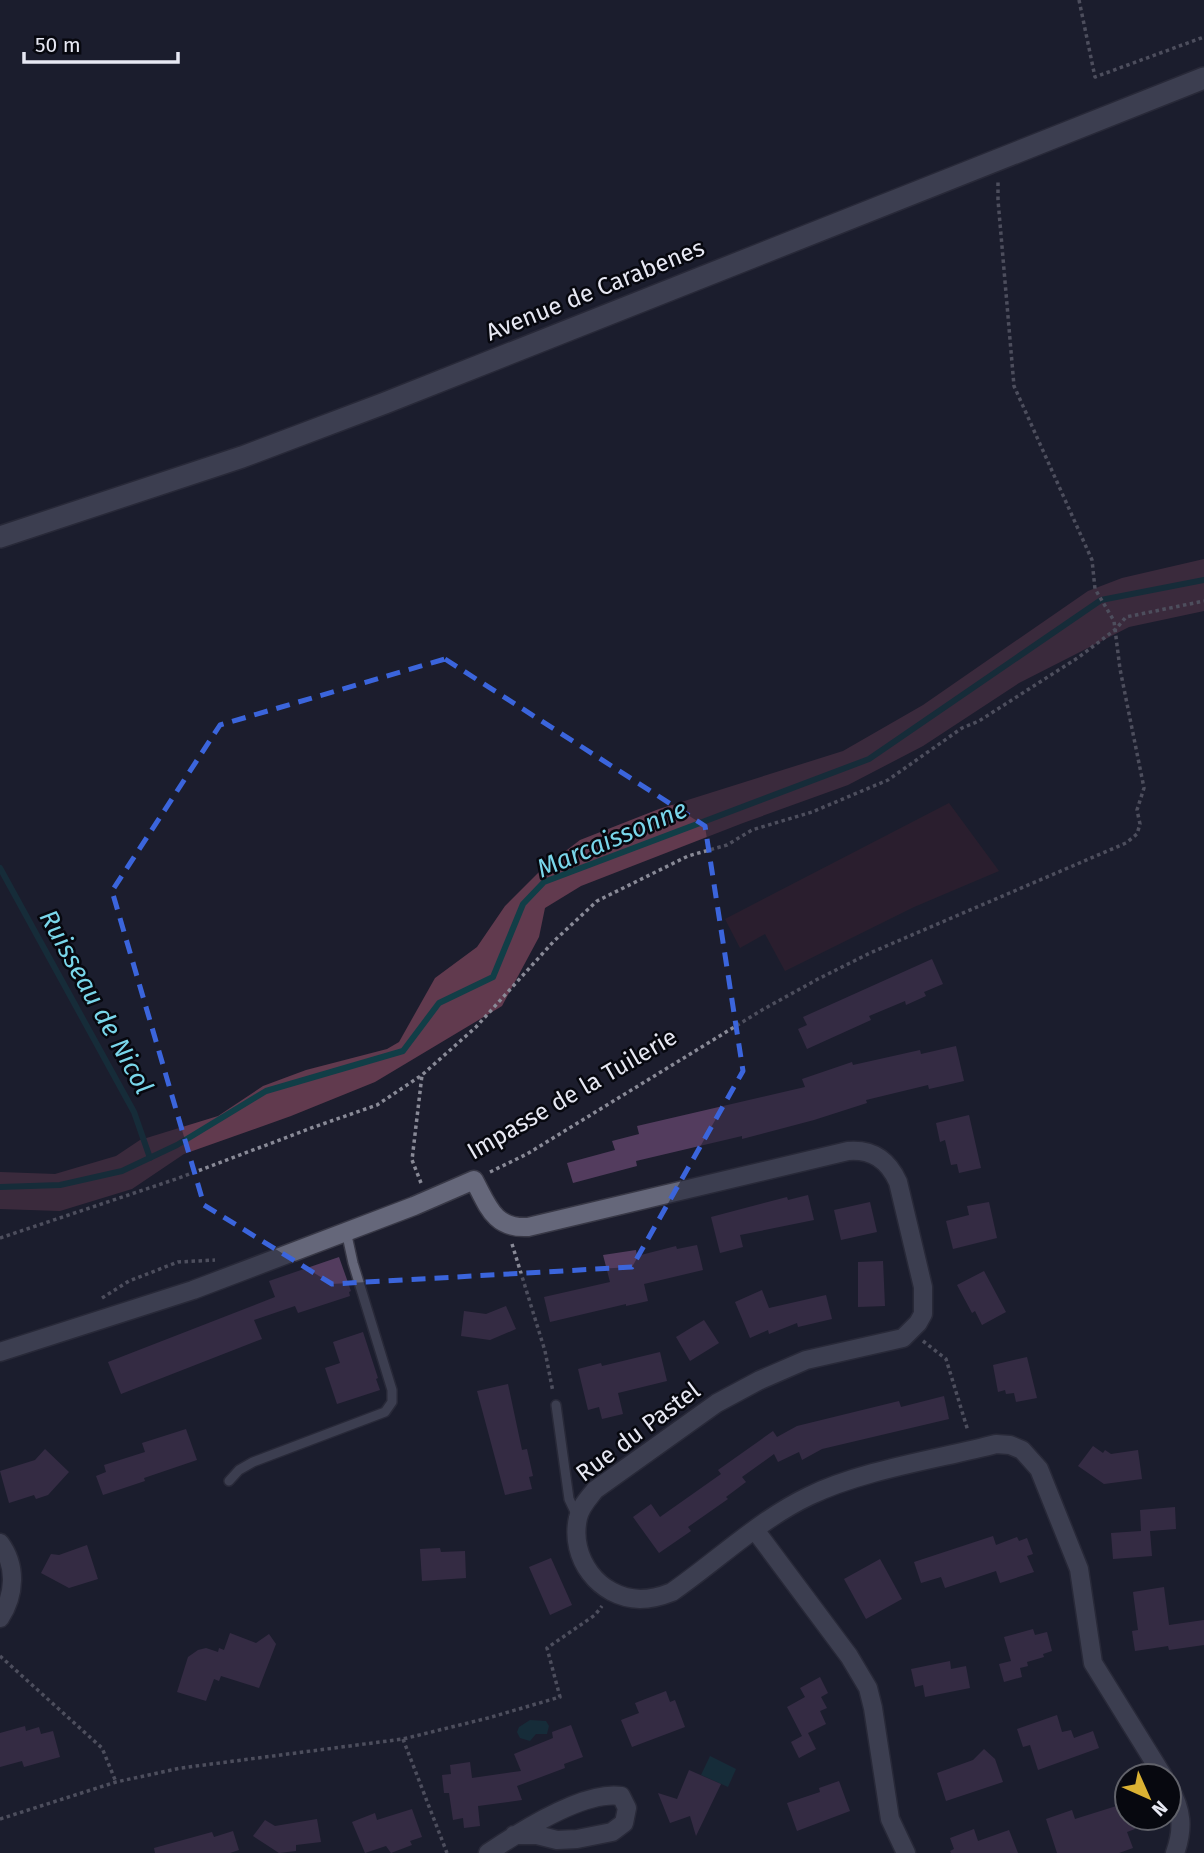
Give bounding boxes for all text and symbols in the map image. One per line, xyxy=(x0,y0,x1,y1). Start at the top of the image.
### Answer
scale bar xyxy=(24,21,178,65)
text: 50 m xyxy=(35,32,81,58)
street label: Avenue de Carabenes xyxy=(482,233,708,347)
water label: Marcaissonne xyxy=(532,793,692,885)
water label: Ruisseau de Nicol xyxy=(33,904,159,1100)
street label: Impasse de la Tuilerie xyxy=(462,1022,682,1166)
street label: Rue du Pastel xyxy=(571,1376,705,1488)
north arrow xyxy=(1113,1762,1183,1832)
text: N xyxy=(1147,1796,1172,1821)

